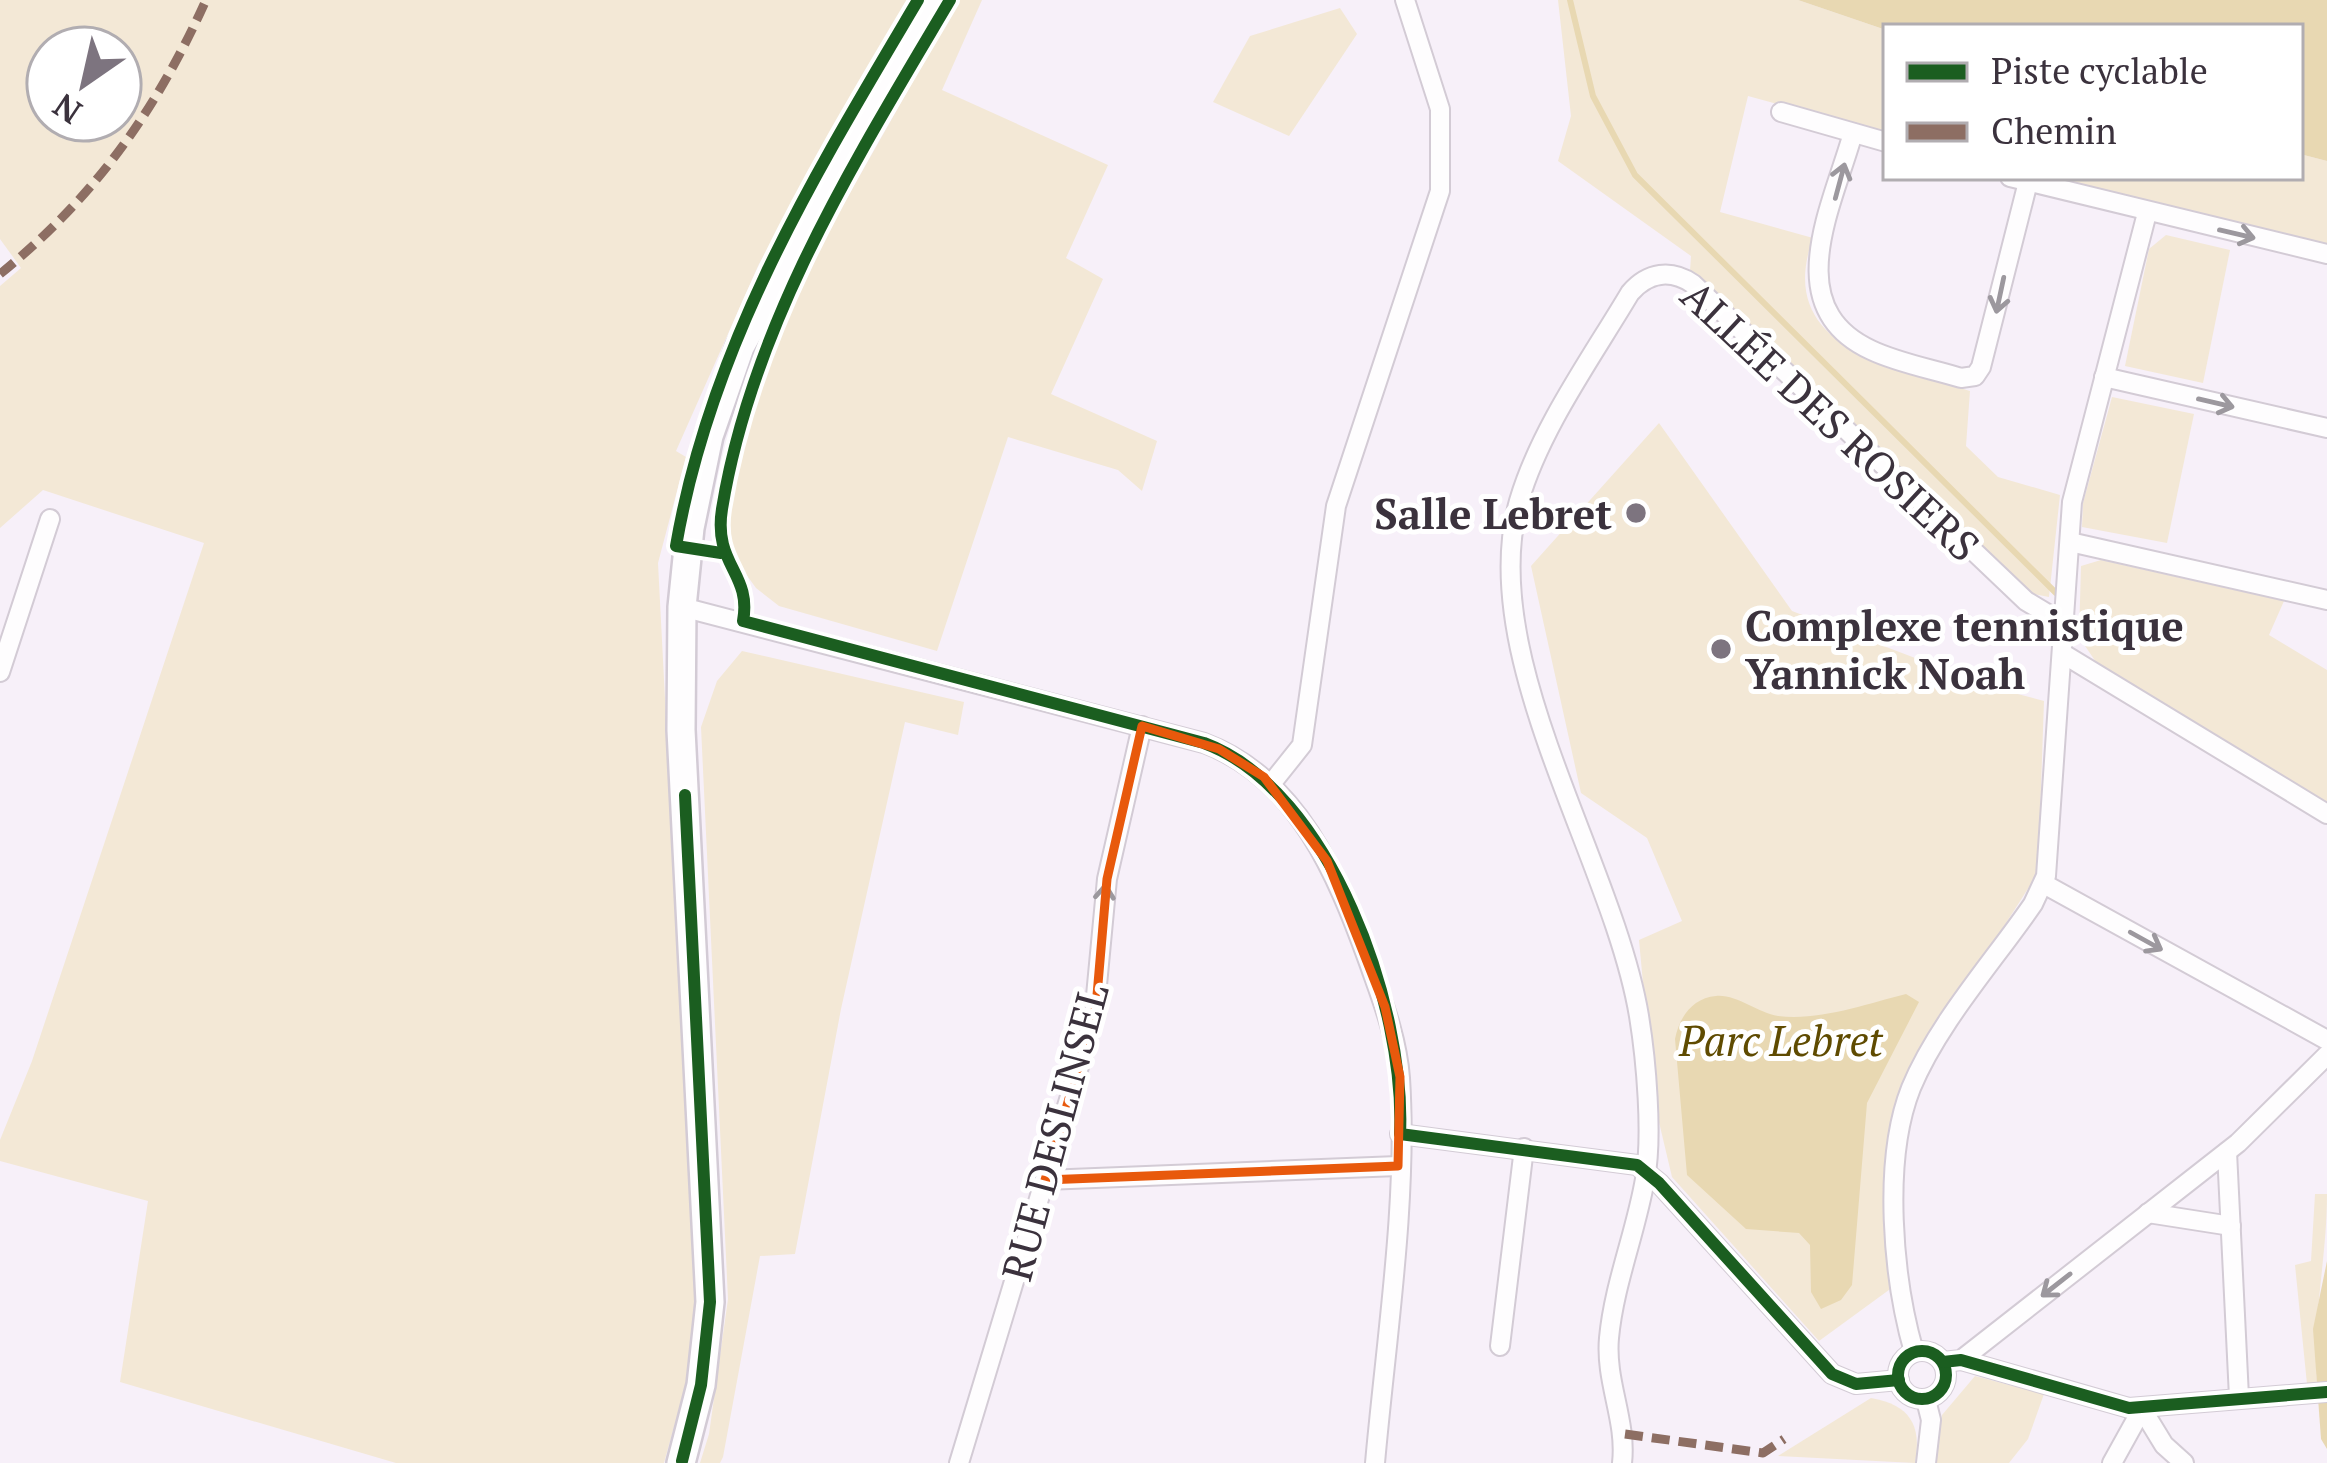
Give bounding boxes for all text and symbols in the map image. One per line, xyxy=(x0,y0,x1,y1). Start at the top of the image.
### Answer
north arrow xyxy=(24,24,144,144)
legend xyxy=(1883,24,2303,180)
text: Piste cyclable xyxy=(1991,47,2208,94)
text: N xyxy=(45,84,89,134)
text: Chemin xyxy=(1991,107,2117,154)
one-way arrow xyxy=(1830,162,1852,200)
one-way arrow xyxy=(2218,223,2256,246)
street label: ALLÉE DES ROSIERS xyxy=(1670,267,1992,573)
one-way arrow xyxy=(1988,276,2011,314)
one-way arrow xyxy=(2196,392,2234,415)
place label: Salle Lebret xyxy=(1374,485,1612,541)
marker: Salle Lebret xyxy=(1623,500,1649,526)
place label: Complexe tennistique Yannick Noah xyxy=(1745,597,2184,701)
marker: Complexe tennistique Yannick Noah xyxy=(1708,636,1734,662)
one-way arrow xyxy=(1093,884,1116,923)
one-way arrow xyxy=(2128,930,2163,953)
street label: RUE DESLINSEL xyxy=(987,977,1121,1287)
park label: Parc Lebret xyxy=(1678,1012,1884,1068)
one-way arrow xyxy=(2040,1271,2072,1298)

